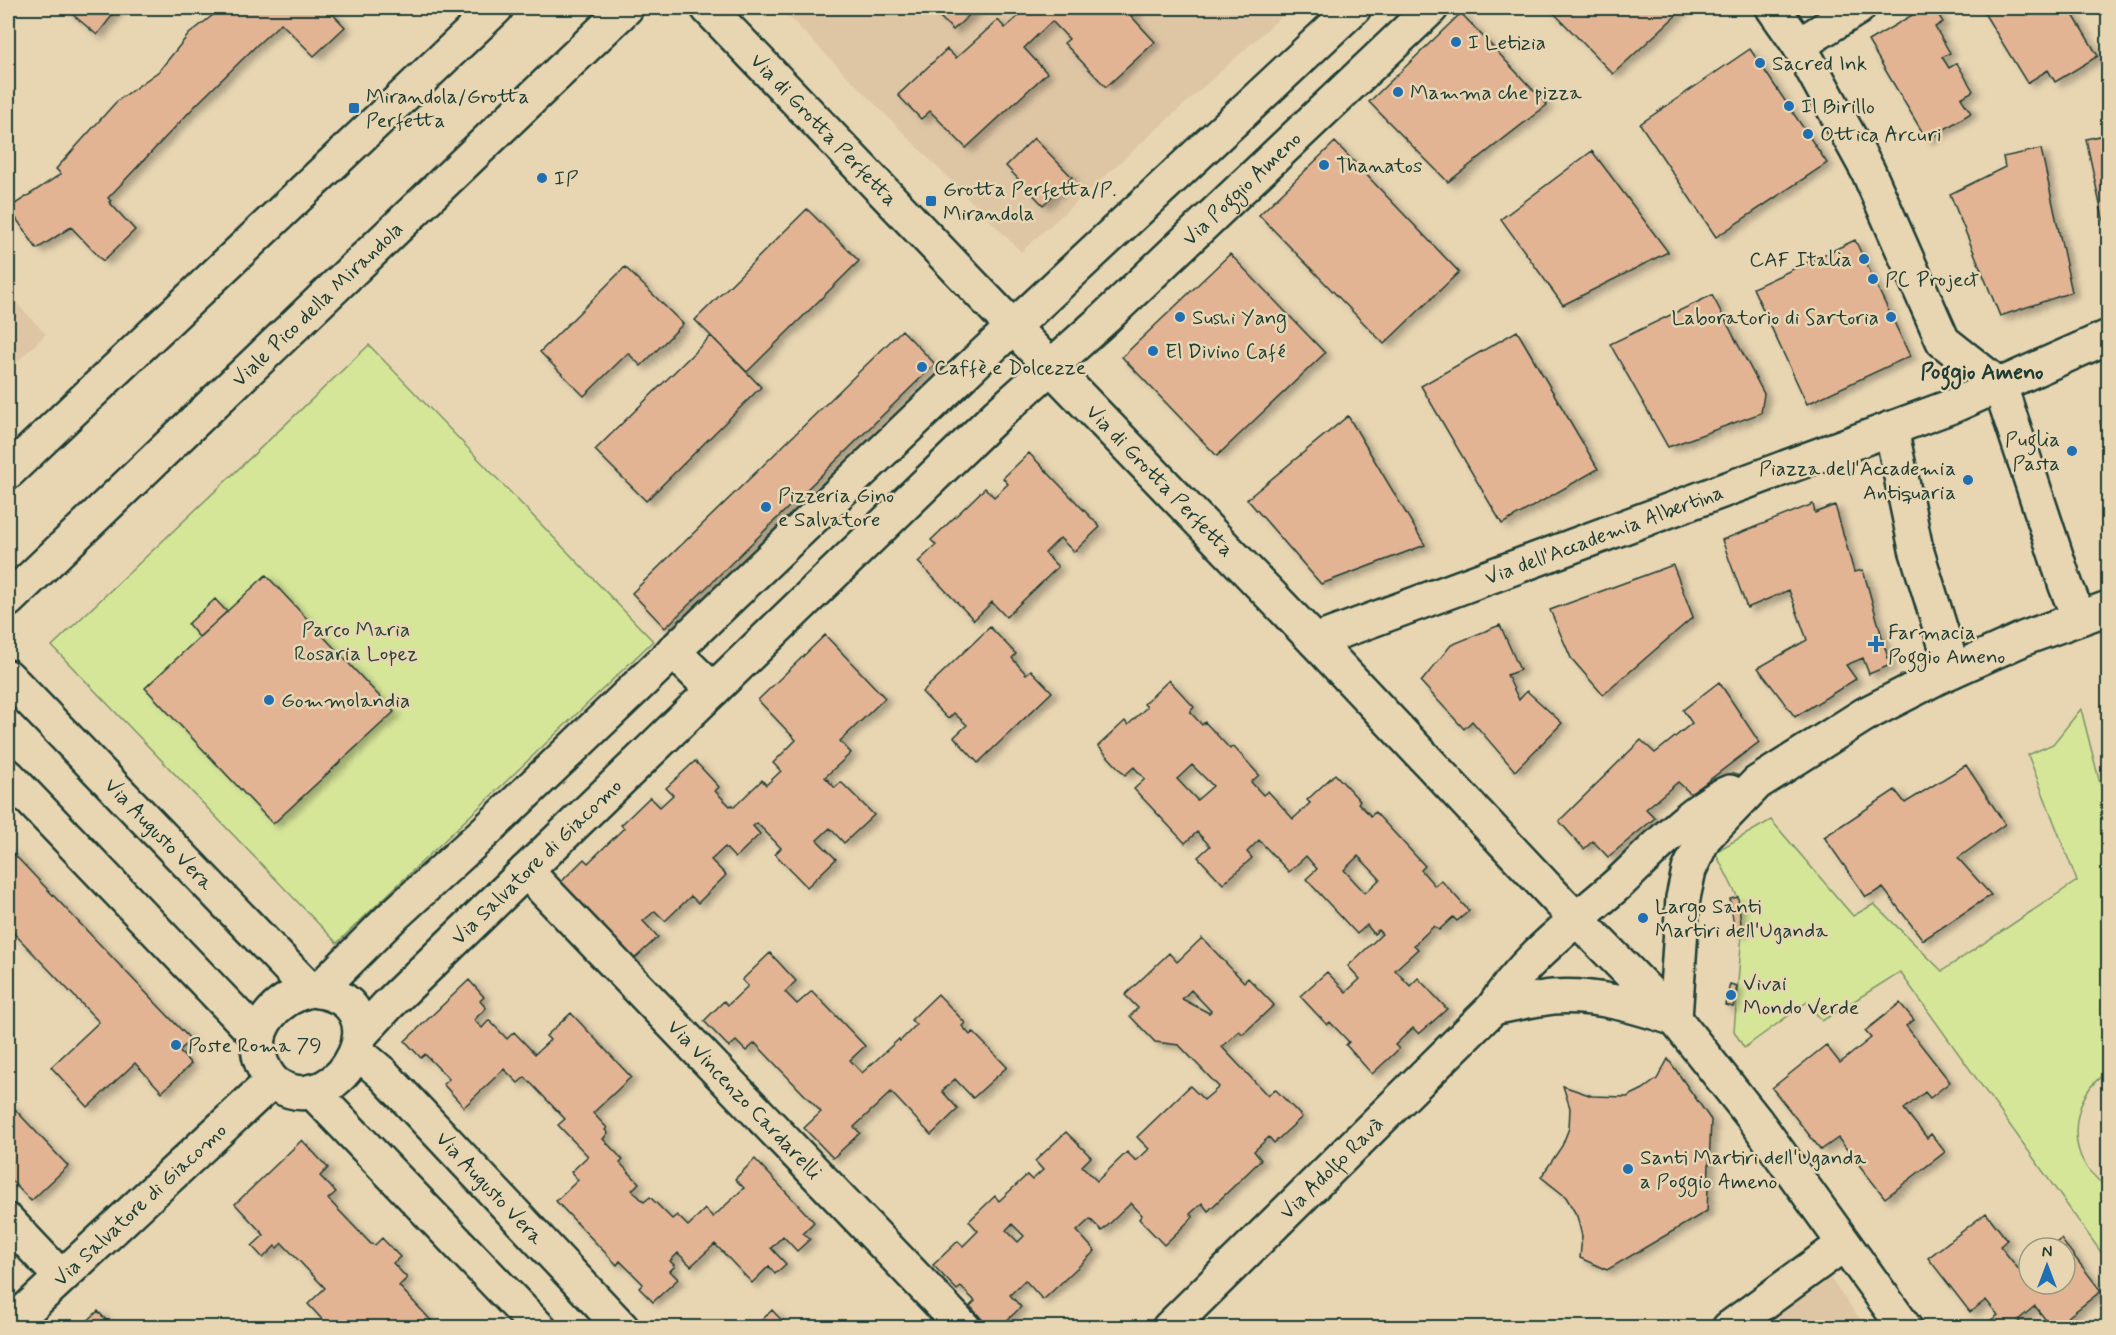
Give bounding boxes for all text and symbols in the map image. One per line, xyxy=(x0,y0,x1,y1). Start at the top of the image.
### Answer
place label: I Letizia xyxy=(1468,29,1546,57)
marker: I Letizia xyxy=(1449,35,1463,49)
street label: Via di Grotta Perfetta xyxy=(743,47,903,213)
place label: Sacred Ink xyxy=(1772,50,1867,78)
marker: Sacred Ink xyxy=(1753,56,1767,70)
place label: Mamma che pizza xyxy=(1410,79,1582,107)
place label: Mirandola/Grotta Perfetta xyxy=(366,83,529,135)
marker: Mamma che pizza xyxy=(1391,85,1405,99)
place label: Il Birillo xyxy=(1801,93,1875,121)
marker: Il Birillo xyxy=(1782,99,1796,113)
marker: Mirandola/Grotta Perfetta xyxy=(347,101,361,115)
place label: Ottica Arcuri xyxy=(1820,121,1942,149)
street label: Via Poggio Ameno xyxy=(1176,125,1308,252)
marker: Ottica Arcuri xyxy=(1801,127,1815,141)
place label: Thanatos xyxy=(1336,152,1422,180)
marker: Thanatos xyxy=(1317,158,1331,172)
place label: IP xyxy=(554,165,579,193)
marker: IP xyxy=(535,171,549,185)
place label: Grotta Perfetta/P. Mirandola xyxy=(943,176,1117,228)
marker: Grotta Perfetta/P. Mirandola xyxy=(924,194,938,208)
street label: Viale Pico della Mirandola xyxy=(226,216,410,394)
place label: CAF Italia xyxy=(1749,246,1852,274)
marker: CAF Italia xyxy=(1857,252,1871,266)
place label: PC Project xyxy=(1885,266,1979,294)
marker: PC Project xyxy=(1866,272,1880,286)
place label: Sushi Yang xyxy=(1192,304,1287,333)
place label: Laboratorio di Sartoria xyxy=(1671,304,1879,332)
marker: Sushi Yang xyxy=(1173,310,1187,324)
marker: Laboratorio di Sartoria xyxy=(1884,310,1898,324)
place label: El Divino Café xyxy=(1165,338,1286,366)
marker: El Divino Café xyxy=(1146,344,1160,358)
place label: Caffè e Dolcezze xyxy=(934,354,1086,382)
district label: Poggio Ameno xyxy=(1921,359,2044,391)
marker: Caffè e Dolcezze xyxy=(915,360,929,374)
street label: Via di Grotta Perfetta xyxy=(1079,399,1240,564)
place label: Puglia Pasta xyxy=(2005,426,2060,478)
marker: Puglia Pasta xyxy=(2065,444,2079,458)
place label: Piazza dell'Accademia Antiquaria xyxy=(1759,455,1956,507)
marker: Piazza dell'Accademia Antiquaria xyxy=(1961,473,1975,487)
street label: Via dell'Accademia Albertina xyxy=(1481,479,1728,592)
place label: Pizzeria Gino e Salvatore xyxy=(778,482,894,534)
marker: Pizzeria Gino e Salvatore xyxy=(759,500,773,514)
park label: Parco Maria Rosaria Lopez xyxy=(294,616,418,668)
place label: Farmacia Poggio Ameno xyxy=(1888,619,2005,673)
marker: Farmacia Poggio Ameno xyxy=(1869,637,1883,651)
place label: Gommolandia xyxy=(281,687,410,715)
marker: Gommolandia xyxy=(262,693,276,707)
street label: Via Augusto Vera xyxy=(98,772,220,897)
street label: Via Salvatore di Giacomo xyxy=(445,773,628,951)
place label: Largo Santi Martiri dell'Uganda xyxy=(1655,893,1828,945)
marker: Largo Santi Martiri dell'Uganda xyxy=(1636,911,1650,925)
place label: Vivai Mondo Verde xyxy=(1743,970,1859,1022)
marker: Vivai Mondo Verde xyxy=(1724,988,1738,1002)
street label: Via Vincenzo Cardarelli xyxy=(660,1014,827,1186)
place label: Poste Roma 79 xyxy=(188,1032,322,1060)
marker: Poste Roma 79 xyxy=(169,1038,183,1052)
street label: Via Adolfo Ravà xyxy=(1274,1111,1390,1226)
street label: Via Salvatore di Giacomo xyxy=(47,1117,233,1293)
street label: Via Augusto Vera xyxy=(429,1125,550,1251)
place label: Santi Martiri dell'Uganda a Poggio Ameno xyxy=(1640,1144,1867,1198)
marker: Santi Martiri dell'Uganda a Poggio Ameno xyxy=(1621,1162,1635,1176)
north arrow xyxy=(2017,1236,2077,1296)
text: N xyxy=(2042,1242,2052,1263)

